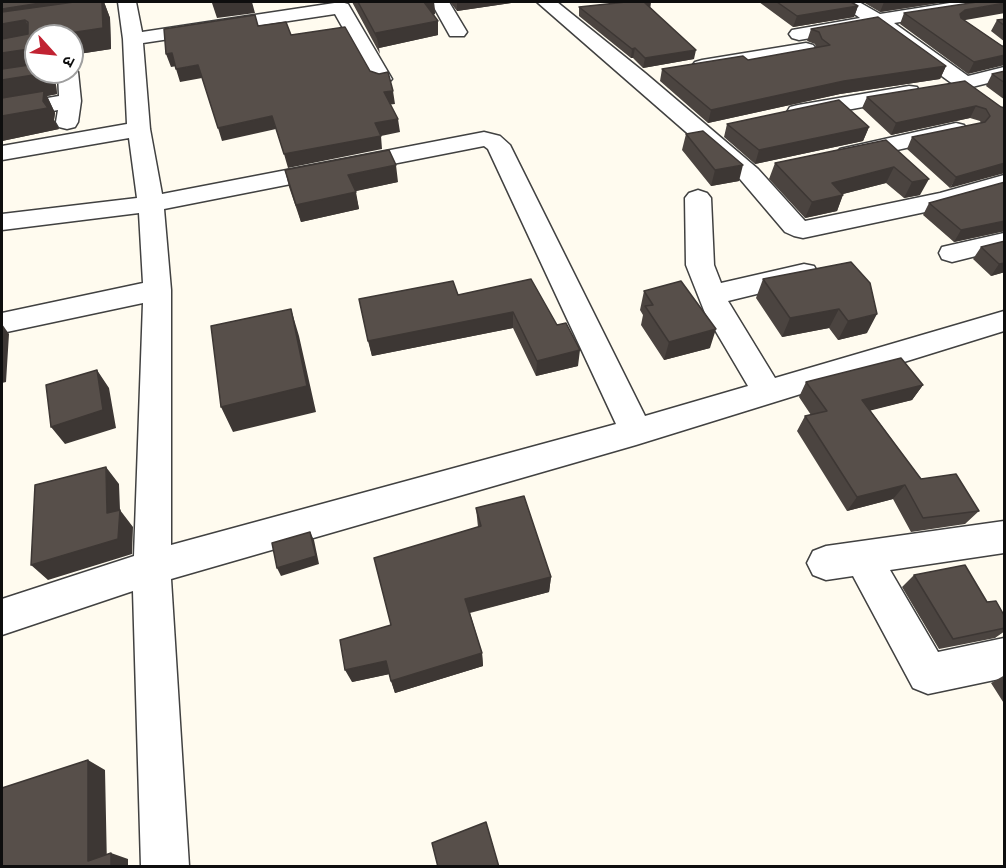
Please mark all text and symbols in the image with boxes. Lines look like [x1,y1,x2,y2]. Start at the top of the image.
north arrow [24,24,84,84]
text: उ [59,53,78,70]

